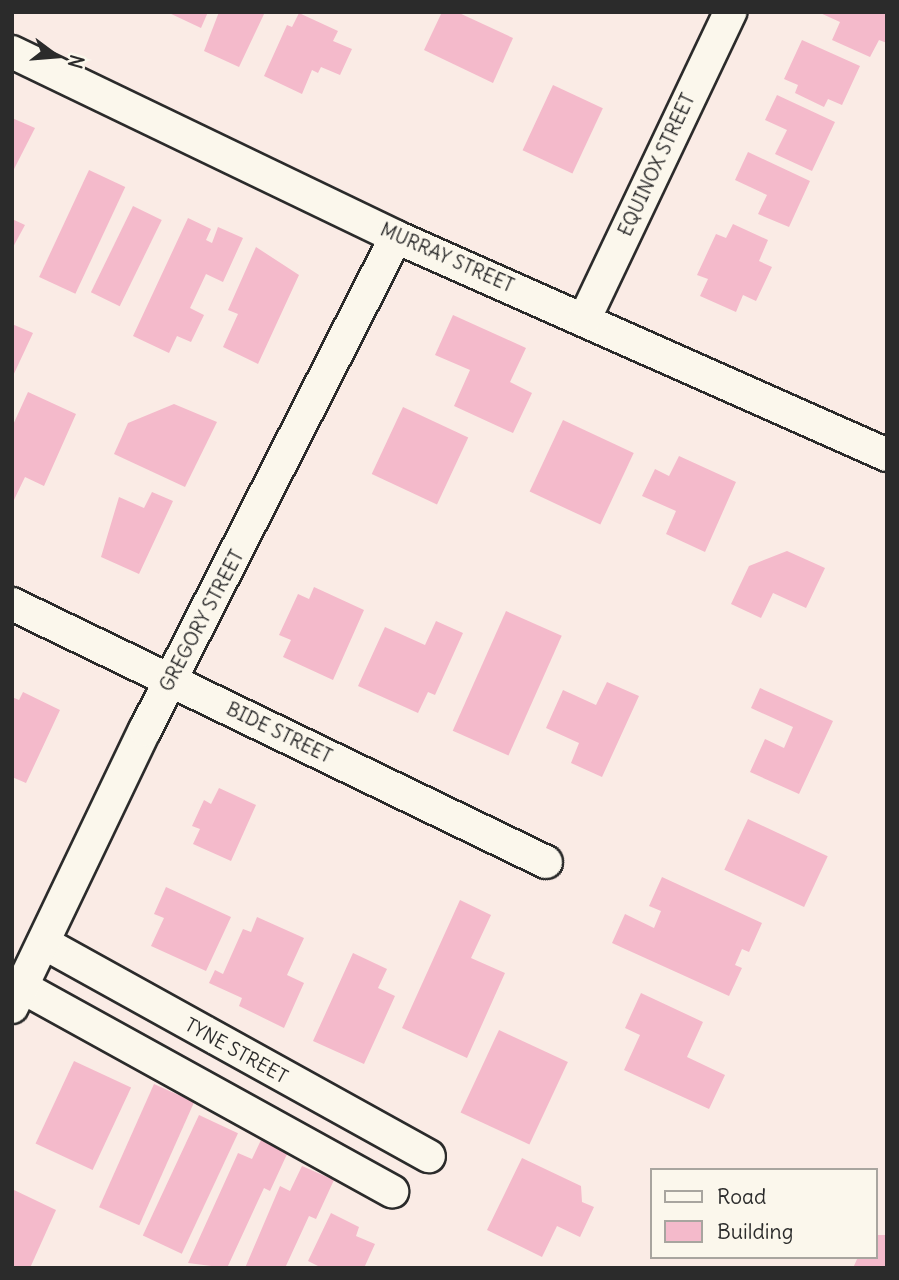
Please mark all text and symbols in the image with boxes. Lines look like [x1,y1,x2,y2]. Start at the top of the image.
north arrow [21,21,91,91]
text: N [63,52,90,71]
street label: EQUINOX STREET [614,90,700,240]
street label: MURRAY STREET [377,218,517,298]
street label: GREGORY STREET [155,546,249,696]
street label: BIDE STREET [223,698,335,768]
street label: TYNE STREET [181,1013,291,1089]
legend [650,1168,878,1259]
text: Road [717,1183,766,1210]
text: Building [717,1218,793,1245]

